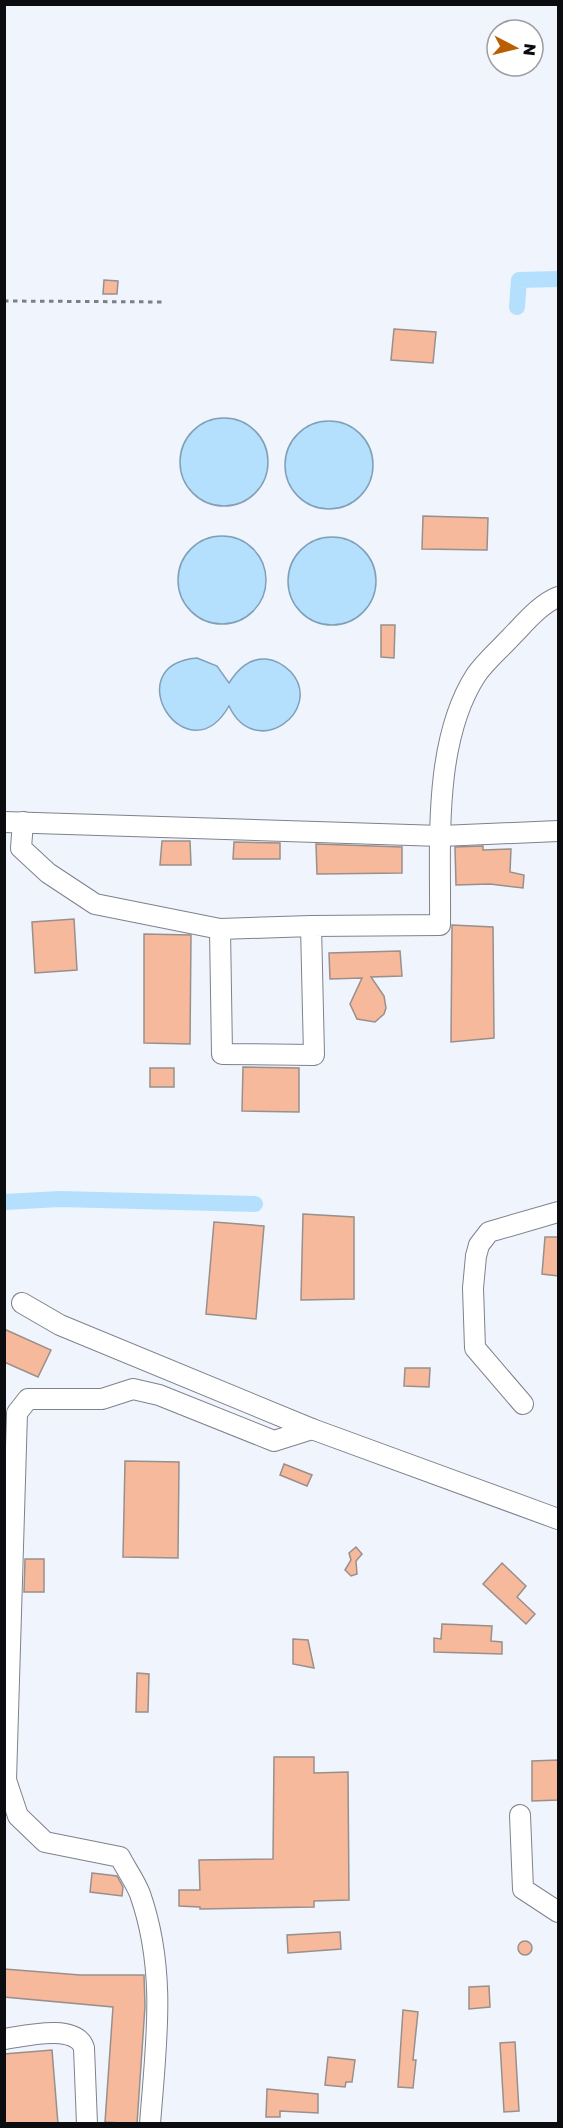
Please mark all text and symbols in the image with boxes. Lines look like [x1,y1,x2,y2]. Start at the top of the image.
north arrow [485,18,545,78]
text: N [519,43,541,57]

